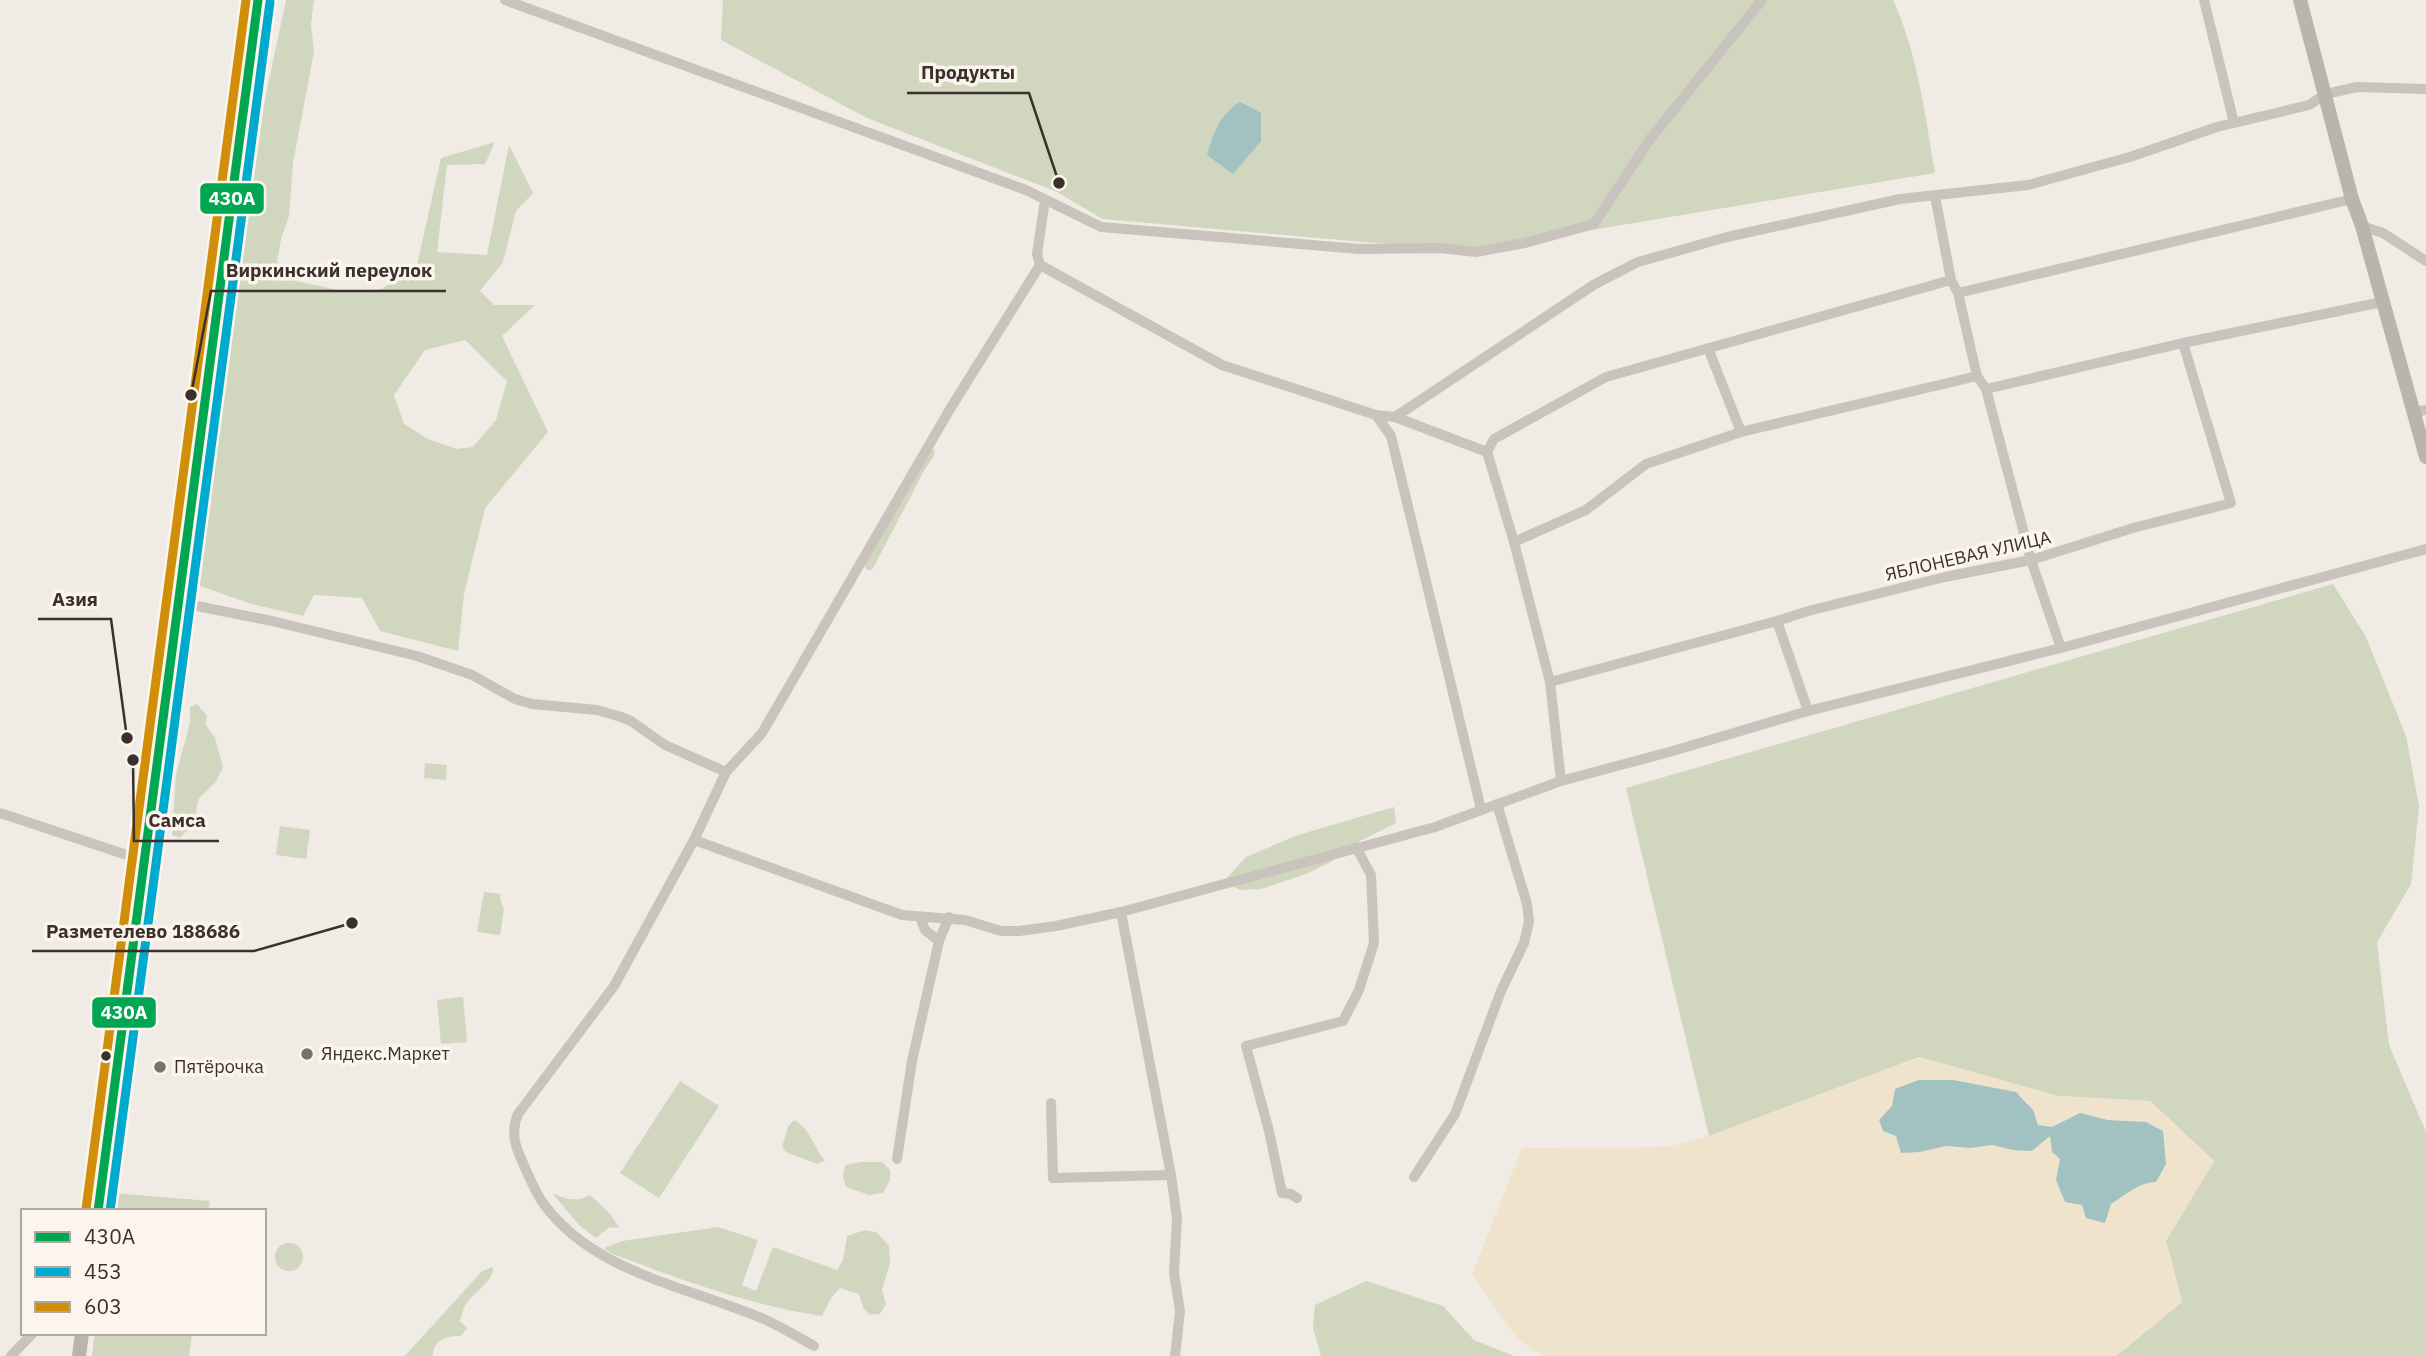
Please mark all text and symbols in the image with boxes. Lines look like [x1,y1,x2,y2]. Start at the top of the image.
callout: Продукты [907,53,1029,93]
text: Продукты [921,60,1015,84]
line badge: 430А [199,182,265,215]
text: 430А [208,186,256,210]
callout: Виркинский переулок [211,251,446,291]
text: Виркинский переулок [226,258,432,282]
street label: ЯБЛОНЕВАЯ УЛИЦА [1883,525,2053,586]
callout: Азия [38,579,111,619]
text: Азия [52,587,98,611]
callout: Самса [134,801,219,841]
text: Самса [148,808,206,832]
callout: Разметелево 188686 [32,911,254,951]
text: Разметелево 188686 [46,919,240,943]
line badge: 430А [91,996,157,1029]
text: 430А [100,1000,148,1024]
place label: Яндекс.Маркет [321,1042,450,1065]
marker: Яндекс.Маркет [299,1046,315,1062]
unlabelled marker [99,1049,113,1063]
place label: Пятёрочка [174,1055,264,1078]
marker: Пятёрочка [152,1059,168,1075]
legend [21,1209,266,1335]
text: 430А [84,1222,135,1250]
text: 453 [84,1257,122,1285]
text: 603 [84,1292,122,1320]

